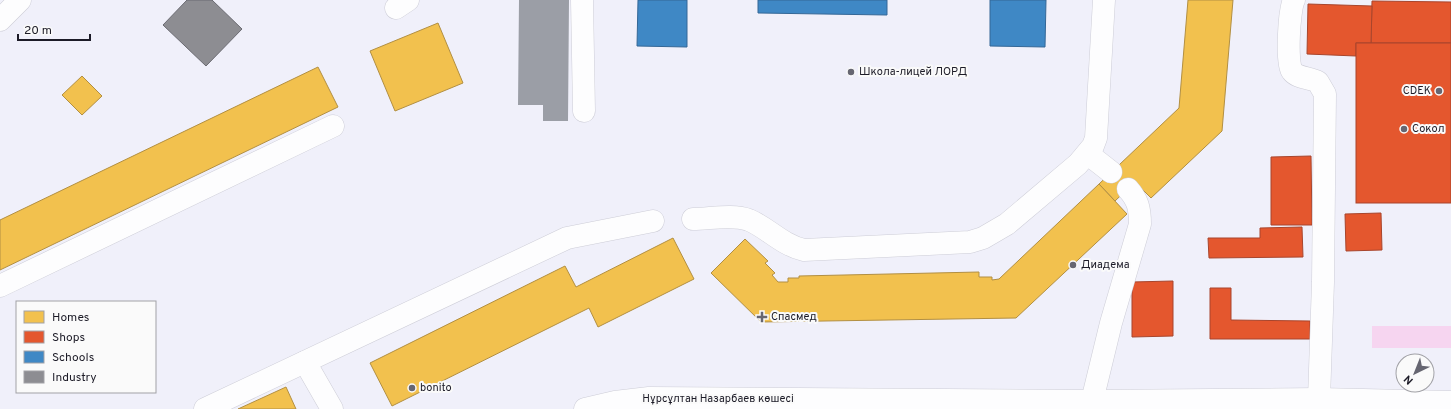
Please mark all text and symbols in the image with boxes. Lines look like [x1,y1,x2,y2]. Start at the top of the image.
scale bar [18,16,90,42]
text: 20 m [24,23,52,39]
place label: Школа-лицей ЛОРД [859,65,967,79]
marker: Школа-лицей ЛОРД [846,67,856,77]
place label: CDEK [1403,84,1431,98]
marker: CDEK [1434,86,1444,96]
place label: Сокол [1412,122,1444,136]
marker: Сокол [1399,124,1409,134]
place label: Диадема [1081,258,1130,272]
marker: Диадема [1068,260,1078,270]
legend [16,301,156,393]
text: Homes [52,310,89,326]
place label: Спасмед [771,310,817,324]
marker: Спасмед [756,311,768,323]
text: Shops [52,330,85,346]
text: Schools [52,350,94,366]
north arrow [1395,353,1435,393]
text: Industry [52,370,97,386]
text: N [1401,372,1417,387]
place label: bonito [420,381,452,395]
marker: bonito [407,383,417,393]
street label: Нұрсұлтан Назарбаев көшесі [642,392,794,406]

